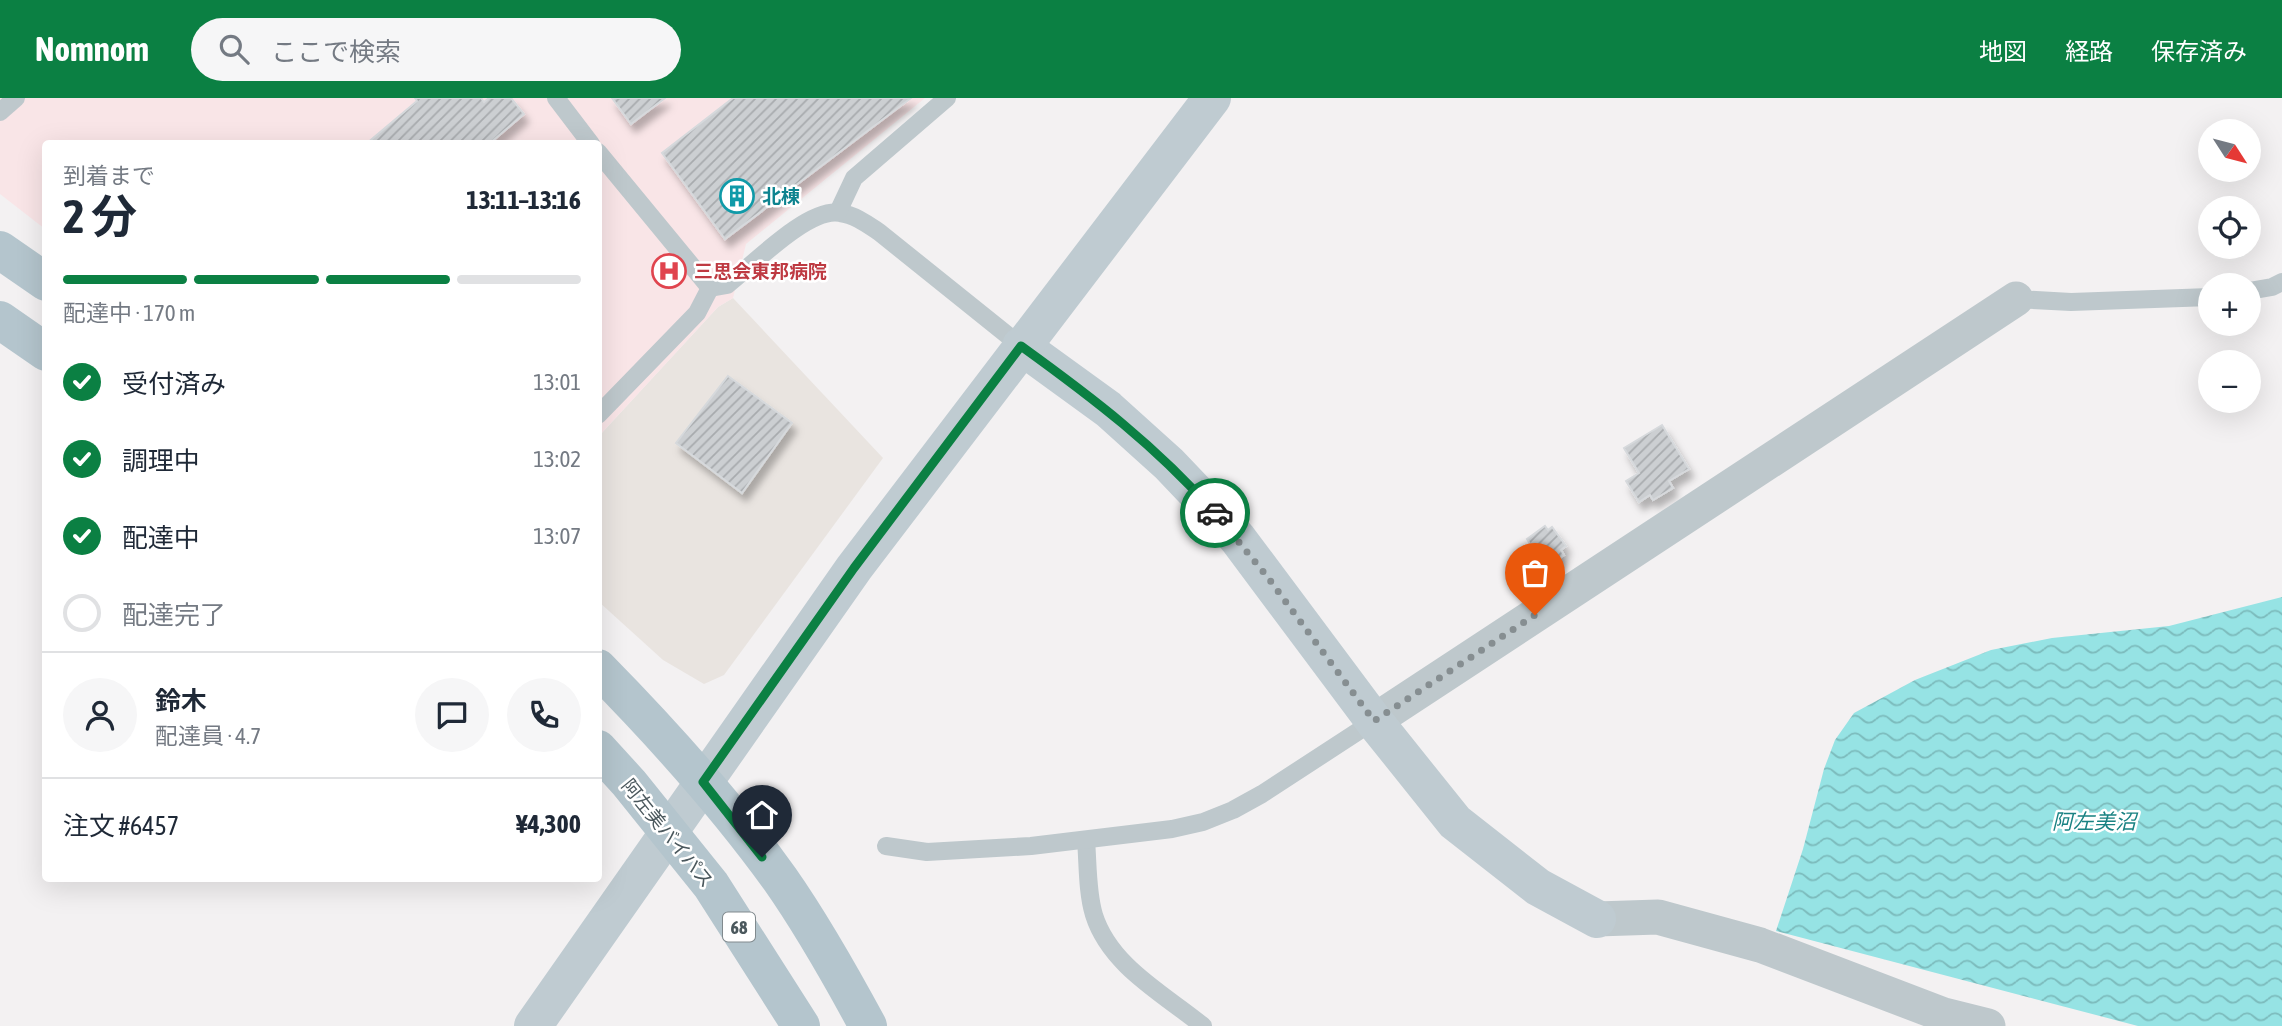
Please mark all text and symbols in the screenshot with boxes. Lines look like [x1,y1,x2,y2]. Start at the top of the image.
search box [191,18,681,81]
text: Nomnom [35,30,149,68]
icon: search [215,30,253,68]
text: ここで検索 [271,37,401,67]
text: 地図 [1979,38,2027,65]
text: 経路 [2065,38,2113,65]
text: 保存済み [2151,38,2247,65]
north arrow [2198,119,2261,182]
map controls [2198,119,2261,413]
text: 到着まで [63,163,155,189]
building icon: 北棟 [718,177,756,215]
text: 13:11–13:16 [466,185,581,215]
place label: 北棟 [762,185,800,207]
text: 2 分 [63,190,137,243]
button: locate [2198,196,2261,259]
hospital icon: 三思会東邦病院 [650,252,688,290]
place label: 三思会東邦病院 [694,260,827,282]
button: + [2198,273,2261,336]
text: 配達中 · 170 m [63,300,195,326]
button: − [2198,350,2261,413]
icon: check [63,363,101,401]
text: 受付済み [122,369,226,399]
text: 13:01 [533,369,581,395]
icon: check [63,440,101,478]
text: 調理中 [122,446,200,476]
text: 13:02 [533,446,581,472]
courier [1180,478,1250,548]
icon: car [1196,494,1234,532]
icon: check [63,517,101,555]
text: 配達中 [122,523,200,553]
text: 13:07 [533,523,581,549]
pin [1505,543,1565,615]
icon: bag [1516,554,1554,592]
text: 配達完了 [122,600,226,630]
button: person [63,678,137,752]
button: chat [415,678,489,752]
button: phone [507,678,581,752]
text: 鈴木 [155,686,207,716]
text: 配達員 · 4.7 [155,723,261,749]
street label: 阿左美バイパス [618,775,718,891]
pin [732,785,792,857]
icon: home [743,796,781,834]
text: ¥4,300 [516,809,581,839]
water label: 阿左美沼 [2052,809,2139,833]
text: 注文 #6457 [63,811,179,841]
road number: 68 [723,912,755,942]

